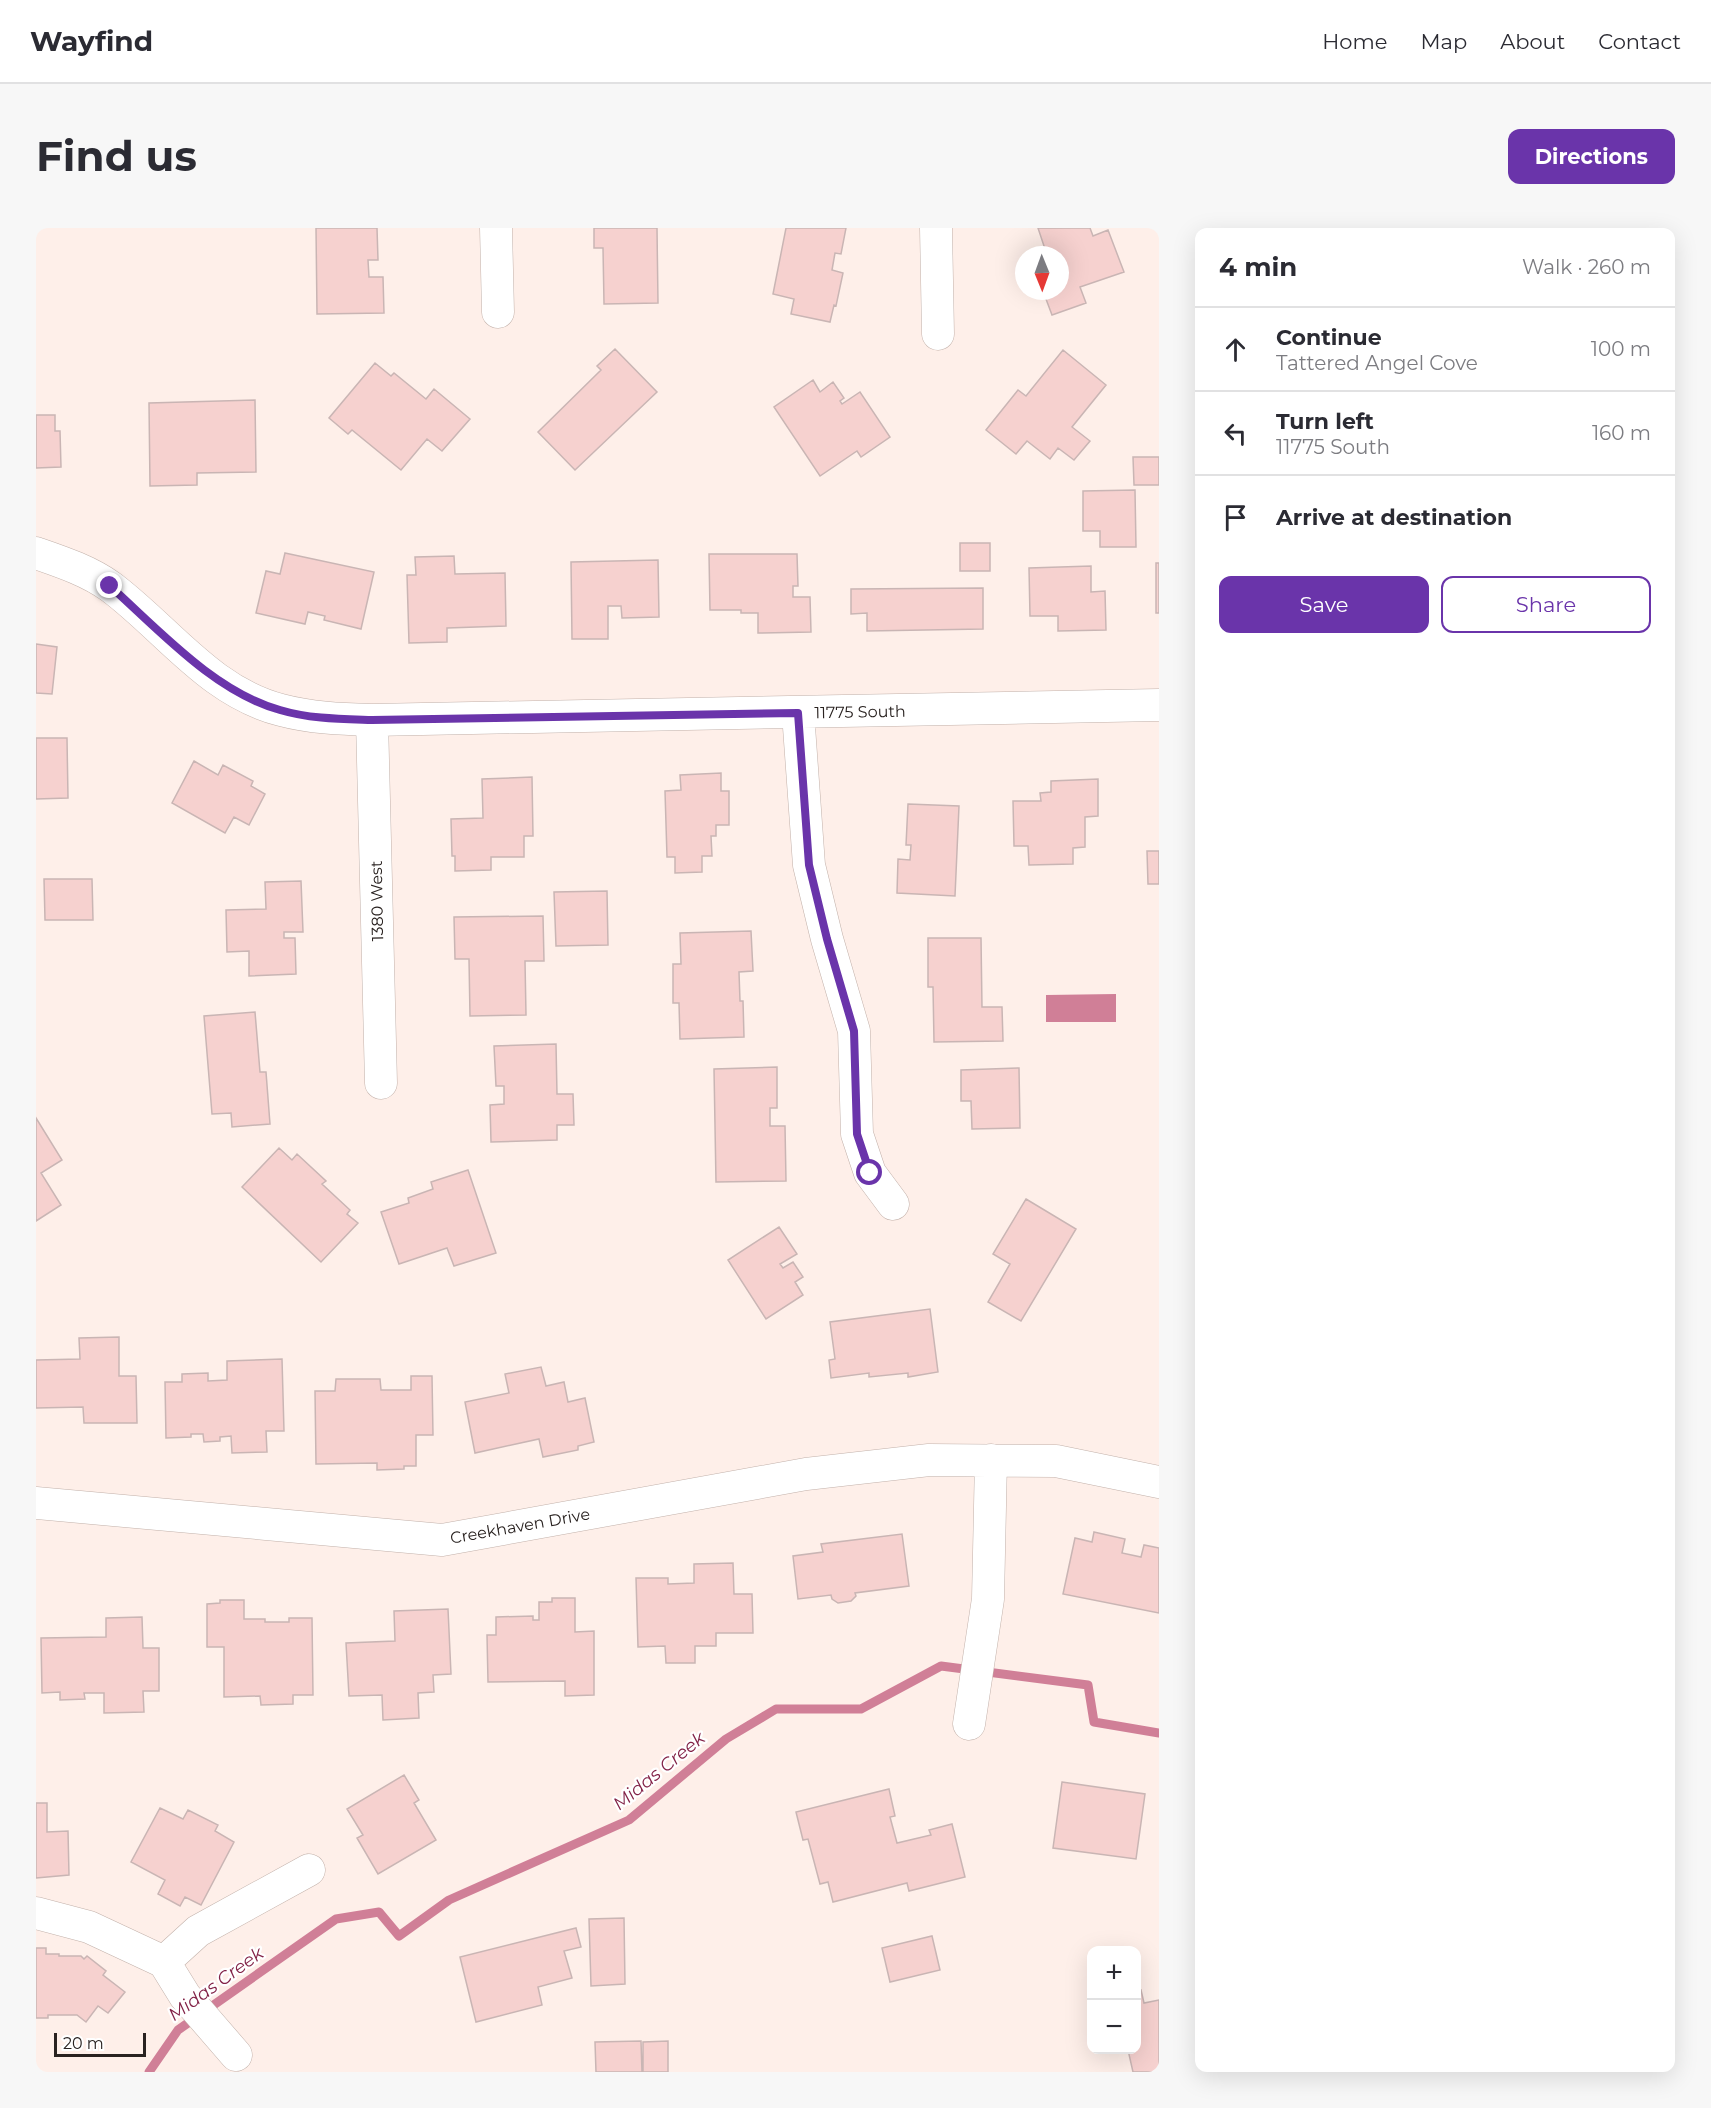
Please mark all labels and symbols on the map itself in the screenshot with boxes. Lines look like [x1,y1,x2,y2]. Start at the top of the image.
north arrow [1015,246,1069,300]
route end [96,572,122,598]
street label: 11775 South [814,702,906,722]
street label: 1380 West [367,860,387,941]
route start [856,1159,882,1185]
street label: Creekhaven Drive [449,1504,591,1548]
water label: Midas Creek [608,1726,711,1815]
water label: Midas Creek [164,1941,269,2026]
scale bar [54,2030,146,2058]

